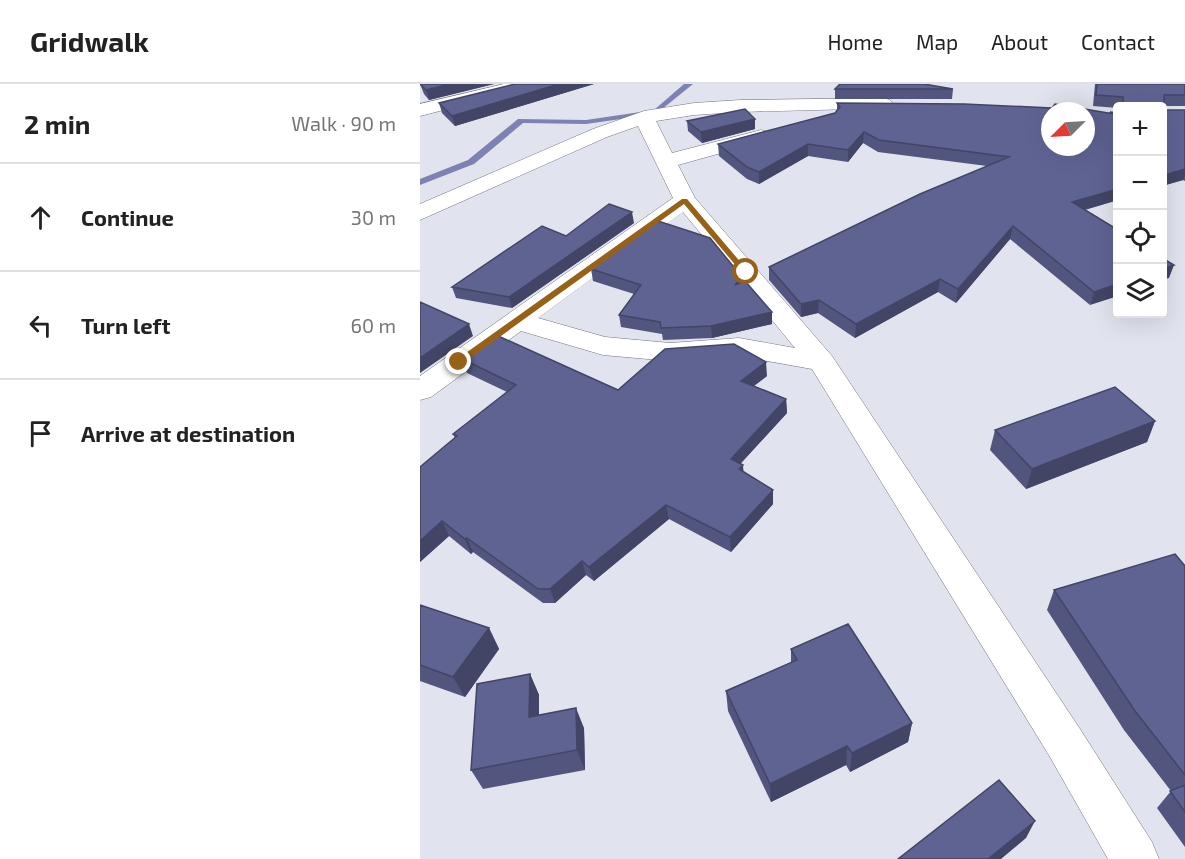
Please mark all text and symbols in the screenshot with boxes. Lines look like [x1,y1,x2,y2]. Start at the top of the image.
text: Gridwalk [30,24,149,58]
text: Home [827,29,883,54]
text: Map [916,29,958,54]
text: About [991,29,1048,54]
text: Contact [1081,29,1155,54]
north arrow [1041,102,1095,156]
map controls [1113,102,1167,318]
button: + [1113,102,1167,156]
text: 2 min [24,108,90,139]
text: Walk · 90 m [291,111,396,135]
button: − [1113,156,1167,210]
icon: ahead [24,201,57,234]
text: Continue [81,204,174,230]
text: 30 m [351,205,396,229]
button: locate [1113,210,1167,264]
route start [732,258,758,284]
button: layers [1113,264,1167,318]
icon: left [24,309,57,342]
text: Turn left [81,312,170,338]
text: 60 m [351,313,396,337]
route end [445,348,471,374]
icon: arrive [24,417,57,450]
text: Arrive at destination [81,420,295,446]

